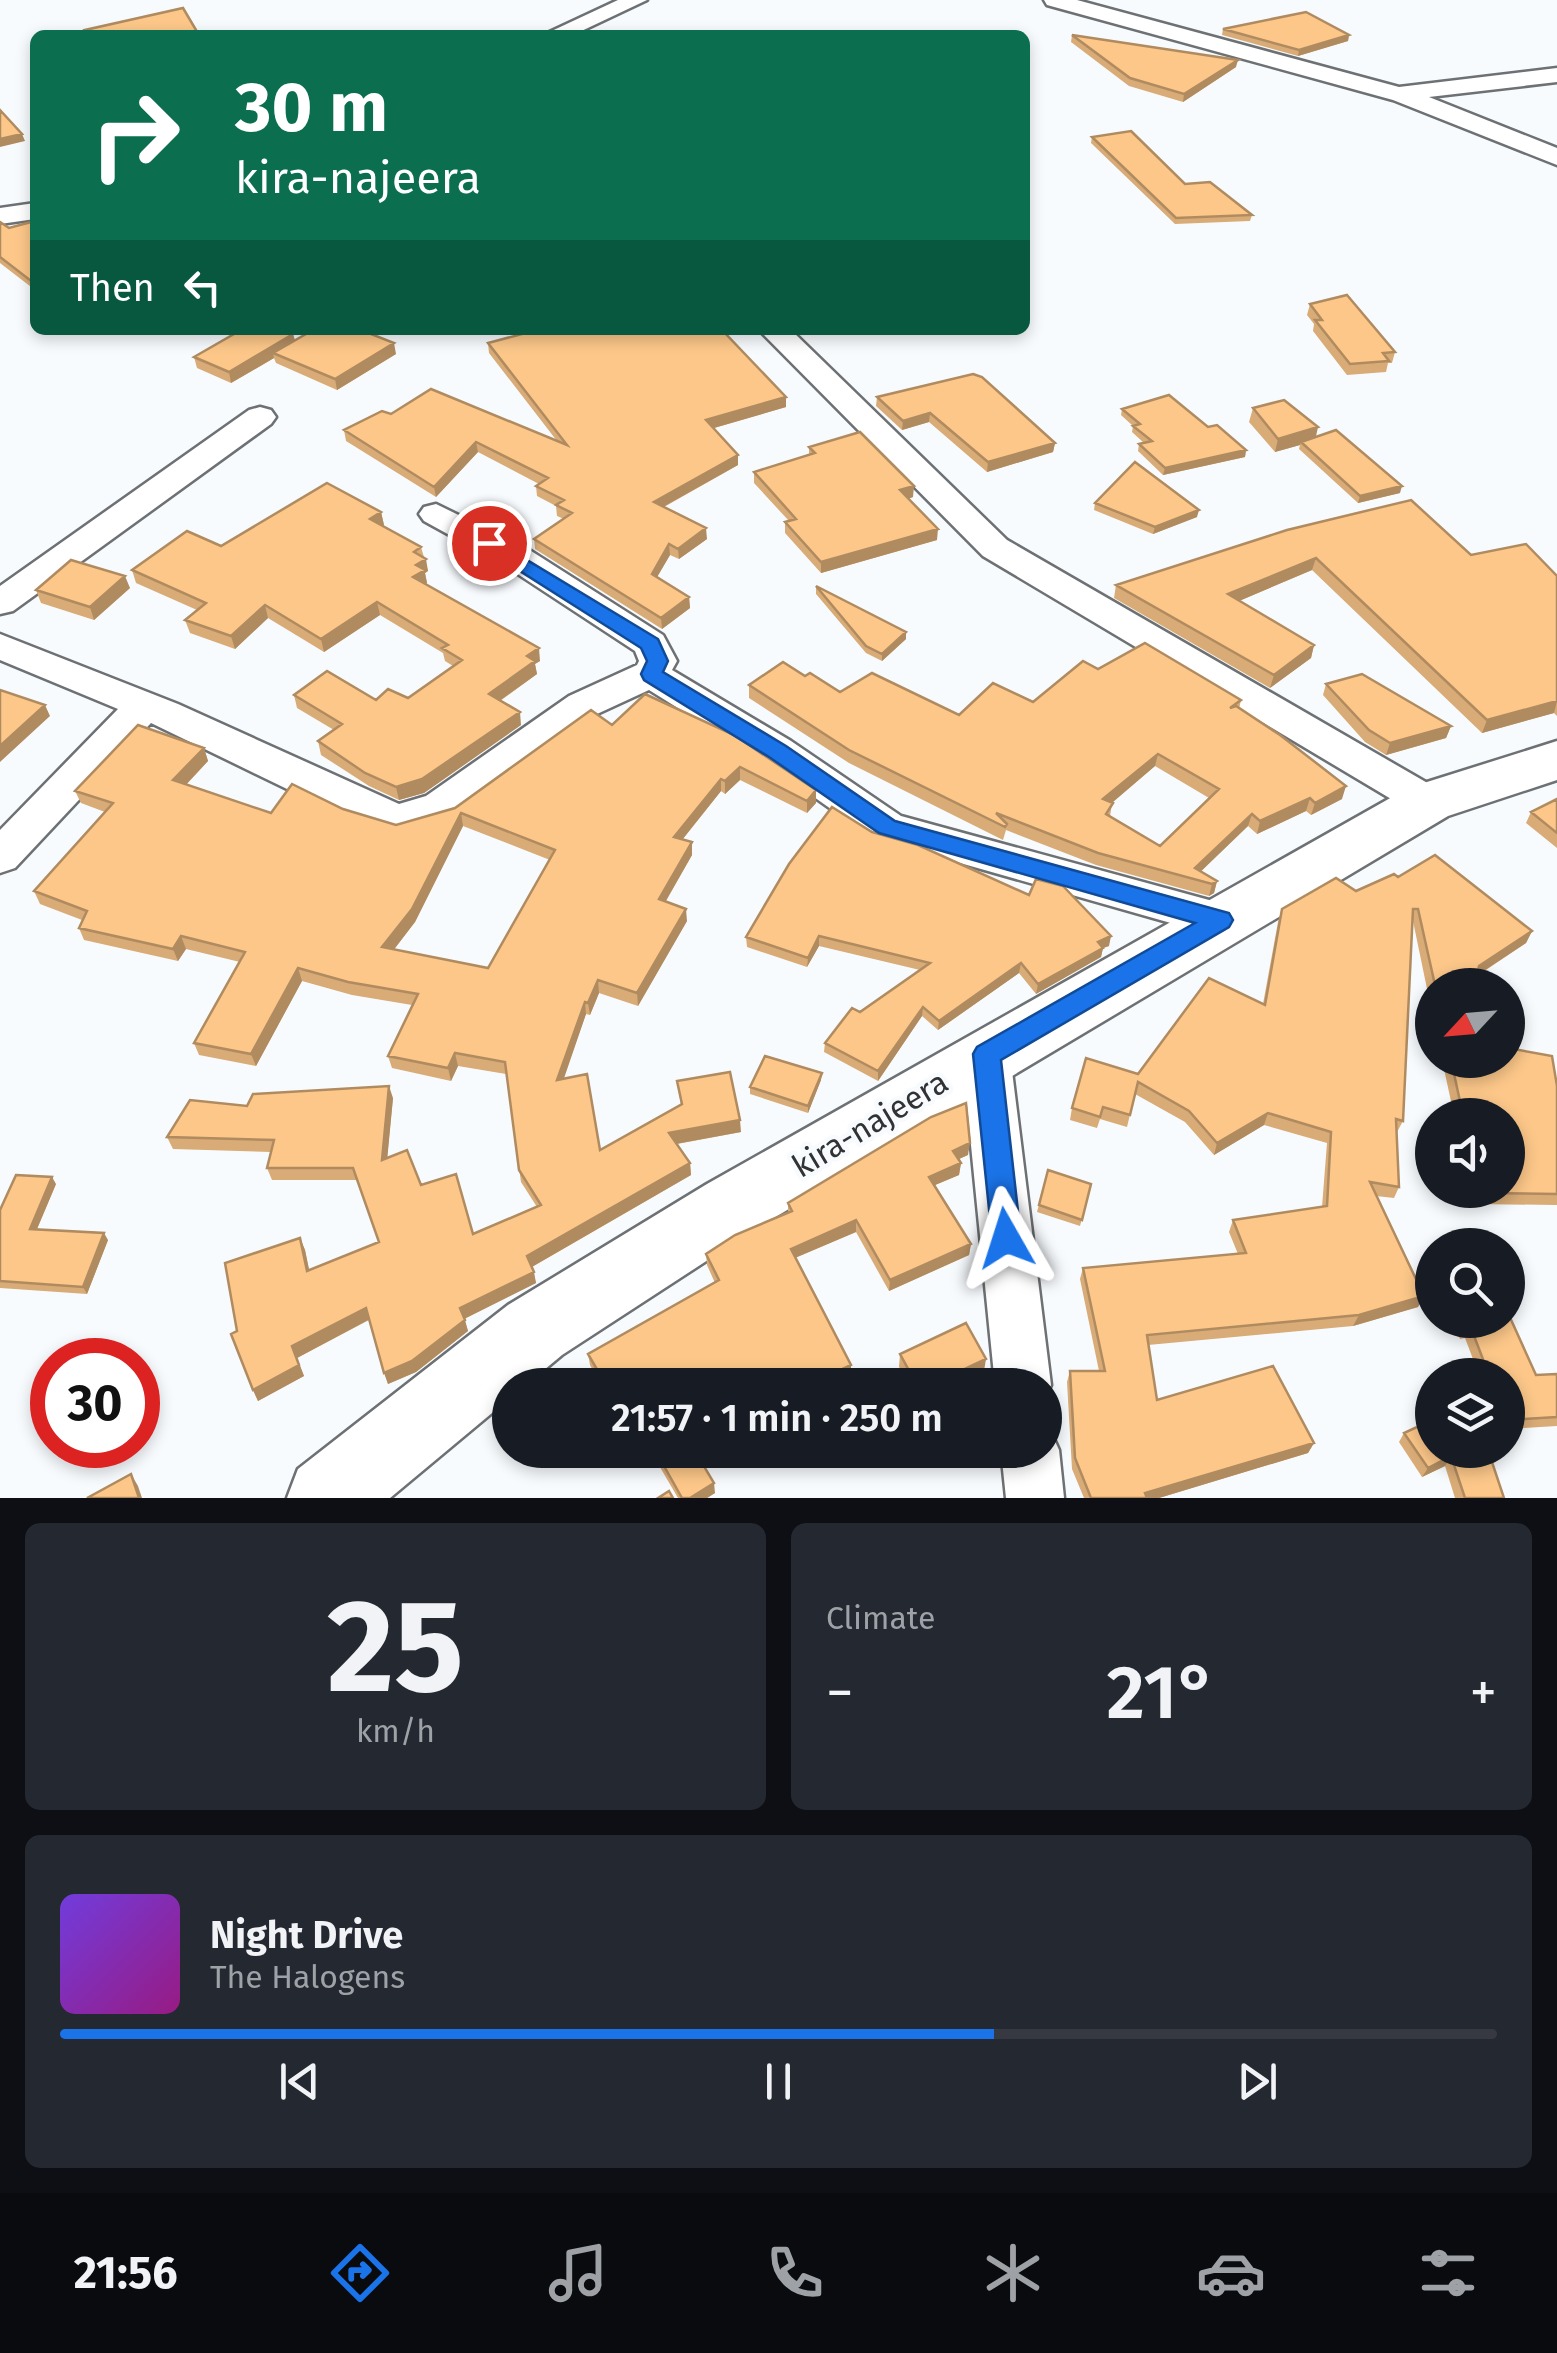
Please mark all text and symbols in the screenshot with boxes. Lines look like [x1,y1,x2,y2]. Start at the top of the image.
text: 30 m [235,66,388,150]
icon: right [70,70,200,200]
text: kira-najeera [235,151,481,205]
icon: left [175,260,230,315]
text: Then [70,265,155,311]
pin [447,501,532,586]
icon: arrive [462,516,517,571]
north arrow [1415,968,1525,1078]
map controls [1415,968,1525,1468]
street label: kira-najeera [785,1063,955,1185]
button: sound [1415,1098,1525,1208]
position arrow [954,1186,1058,1290]
button: search [1415,1228,1525,1338]
speed limit sign: 30 [30,1338,160,1468]
button: layers [1415,1358,1525,1468]
text: 21:57 · 1 min · 250 m [611,1395,943,1441]
text: 25 [327,1569,464,1725]
text: Climate [826,1599,935,1637]
text: 21° [1107,1648,1217,1738]
text: − [826,1660,854,1726]
text: + [1470,1660,1497,1726]
text: km/h [356,1712,435,1750]
text: Night Drive [210,1912,403,1958]
text: The Halogens [210,1958,405,1996]
icon: previous [272,2054,327,2109]
icon: pause [751,2054,806,2109]
icon: next [1230,2054,1285,2109]
icon: directions [325,2238,395,2308]
icon: music [543,2238,613,2308]
icon: phone [760,2238,830,2308]
icon: climate [978,2238,1048,2308]
icon: car [1196,2238,1266,2308]
icon: filters [1413,2238,1483,2308]
text: 21:56 [74,2246,178,2300]

